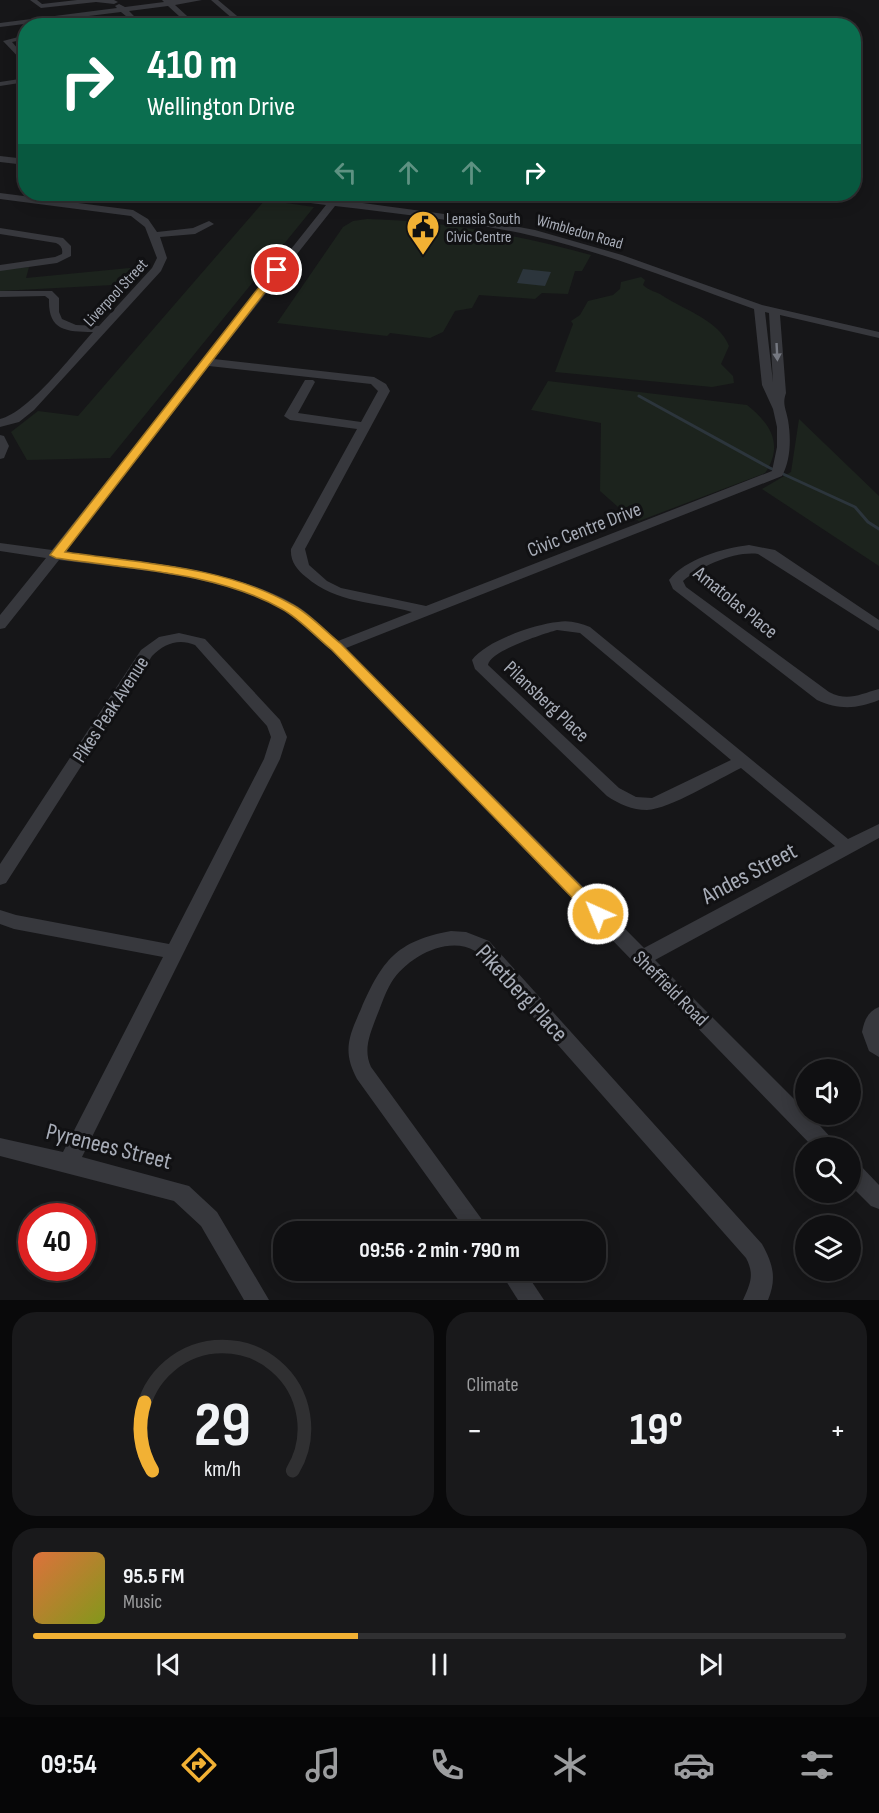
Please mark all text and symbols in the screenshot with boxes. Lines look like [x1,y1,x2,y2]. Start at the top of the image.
text: 410 m [147,40,237,91]
icon: right [48,42,126,120]
text: Wellington Drive [147,91,295,123]
icon: left [329,156,362,189]
icon: ahead [392,156,425,189]
icon: ahead [455,156,488,189]
icon: right [518,156,551,189]
public building icon: Lenasia South Civic Centre [405,209,441,256]
place label: Lenasia South Civic Centre [446,210,521,247]
street label: Wimbledon Road [534,211,625,254]
pin [251,244,302,295]
icon: arrive [260,253,293,286]
street label: Liverpool Street [80,255,152,331]
one-way arrow [772,343,781,362]
street label: Civic Centre Drive [524,497,645,563]
street label: Amatolas Place [688,561,782,644]
street label: Pikes Peak Avenue [68,652,154,767]
street label: Pilansberg Place [499,656,594,747]
street label: Andes Street [696,836,802,911]
position arrow [566,882,630,946]
street label: Piketberg Place [469,939,574,1048]
street label: Sheffield Road [628,946,713,1031]
map controls [795,1059,861,1281]
button: sound [795,1059,861,1125]
street label: Pyrenees Street [43,1117,175,1176]
button: search [795,1137,861,1203]
speed limit sign: 40 [18,1203,96,1281]
button: layers [795,1215,861,1281]
text: 09:56 · 2 min · 790 m [359,1237,520,1264]
text: Climate [467,1373,519,1397]
text: 29 [194,1389,251,1464]
text: 19° [630,1403,683,1458]
text: − [467,1411,483,1451]
text: + [830,1411,846,1451]
text: km/h [204,1457,241,1482]
text: 95.5 FM [123,1563,184,1590]
text: Music [123,1590,162,1614]
icon: previous [152,1648,185,1681]
icon: pause [423,1648,456,1681]
icon: next [694,1648,727,1681]
icon: directions [178,1744,220,1786]
icon: music [302,1744,344,1786]
icon: phone [426,1744,468,1786]
icon: climate [549,1744,591,1786]
icon: car [673,1744,715,1786]
icon: filters [796,1744,838,1786]
text: 09:54 [41,1749,97,1781]

